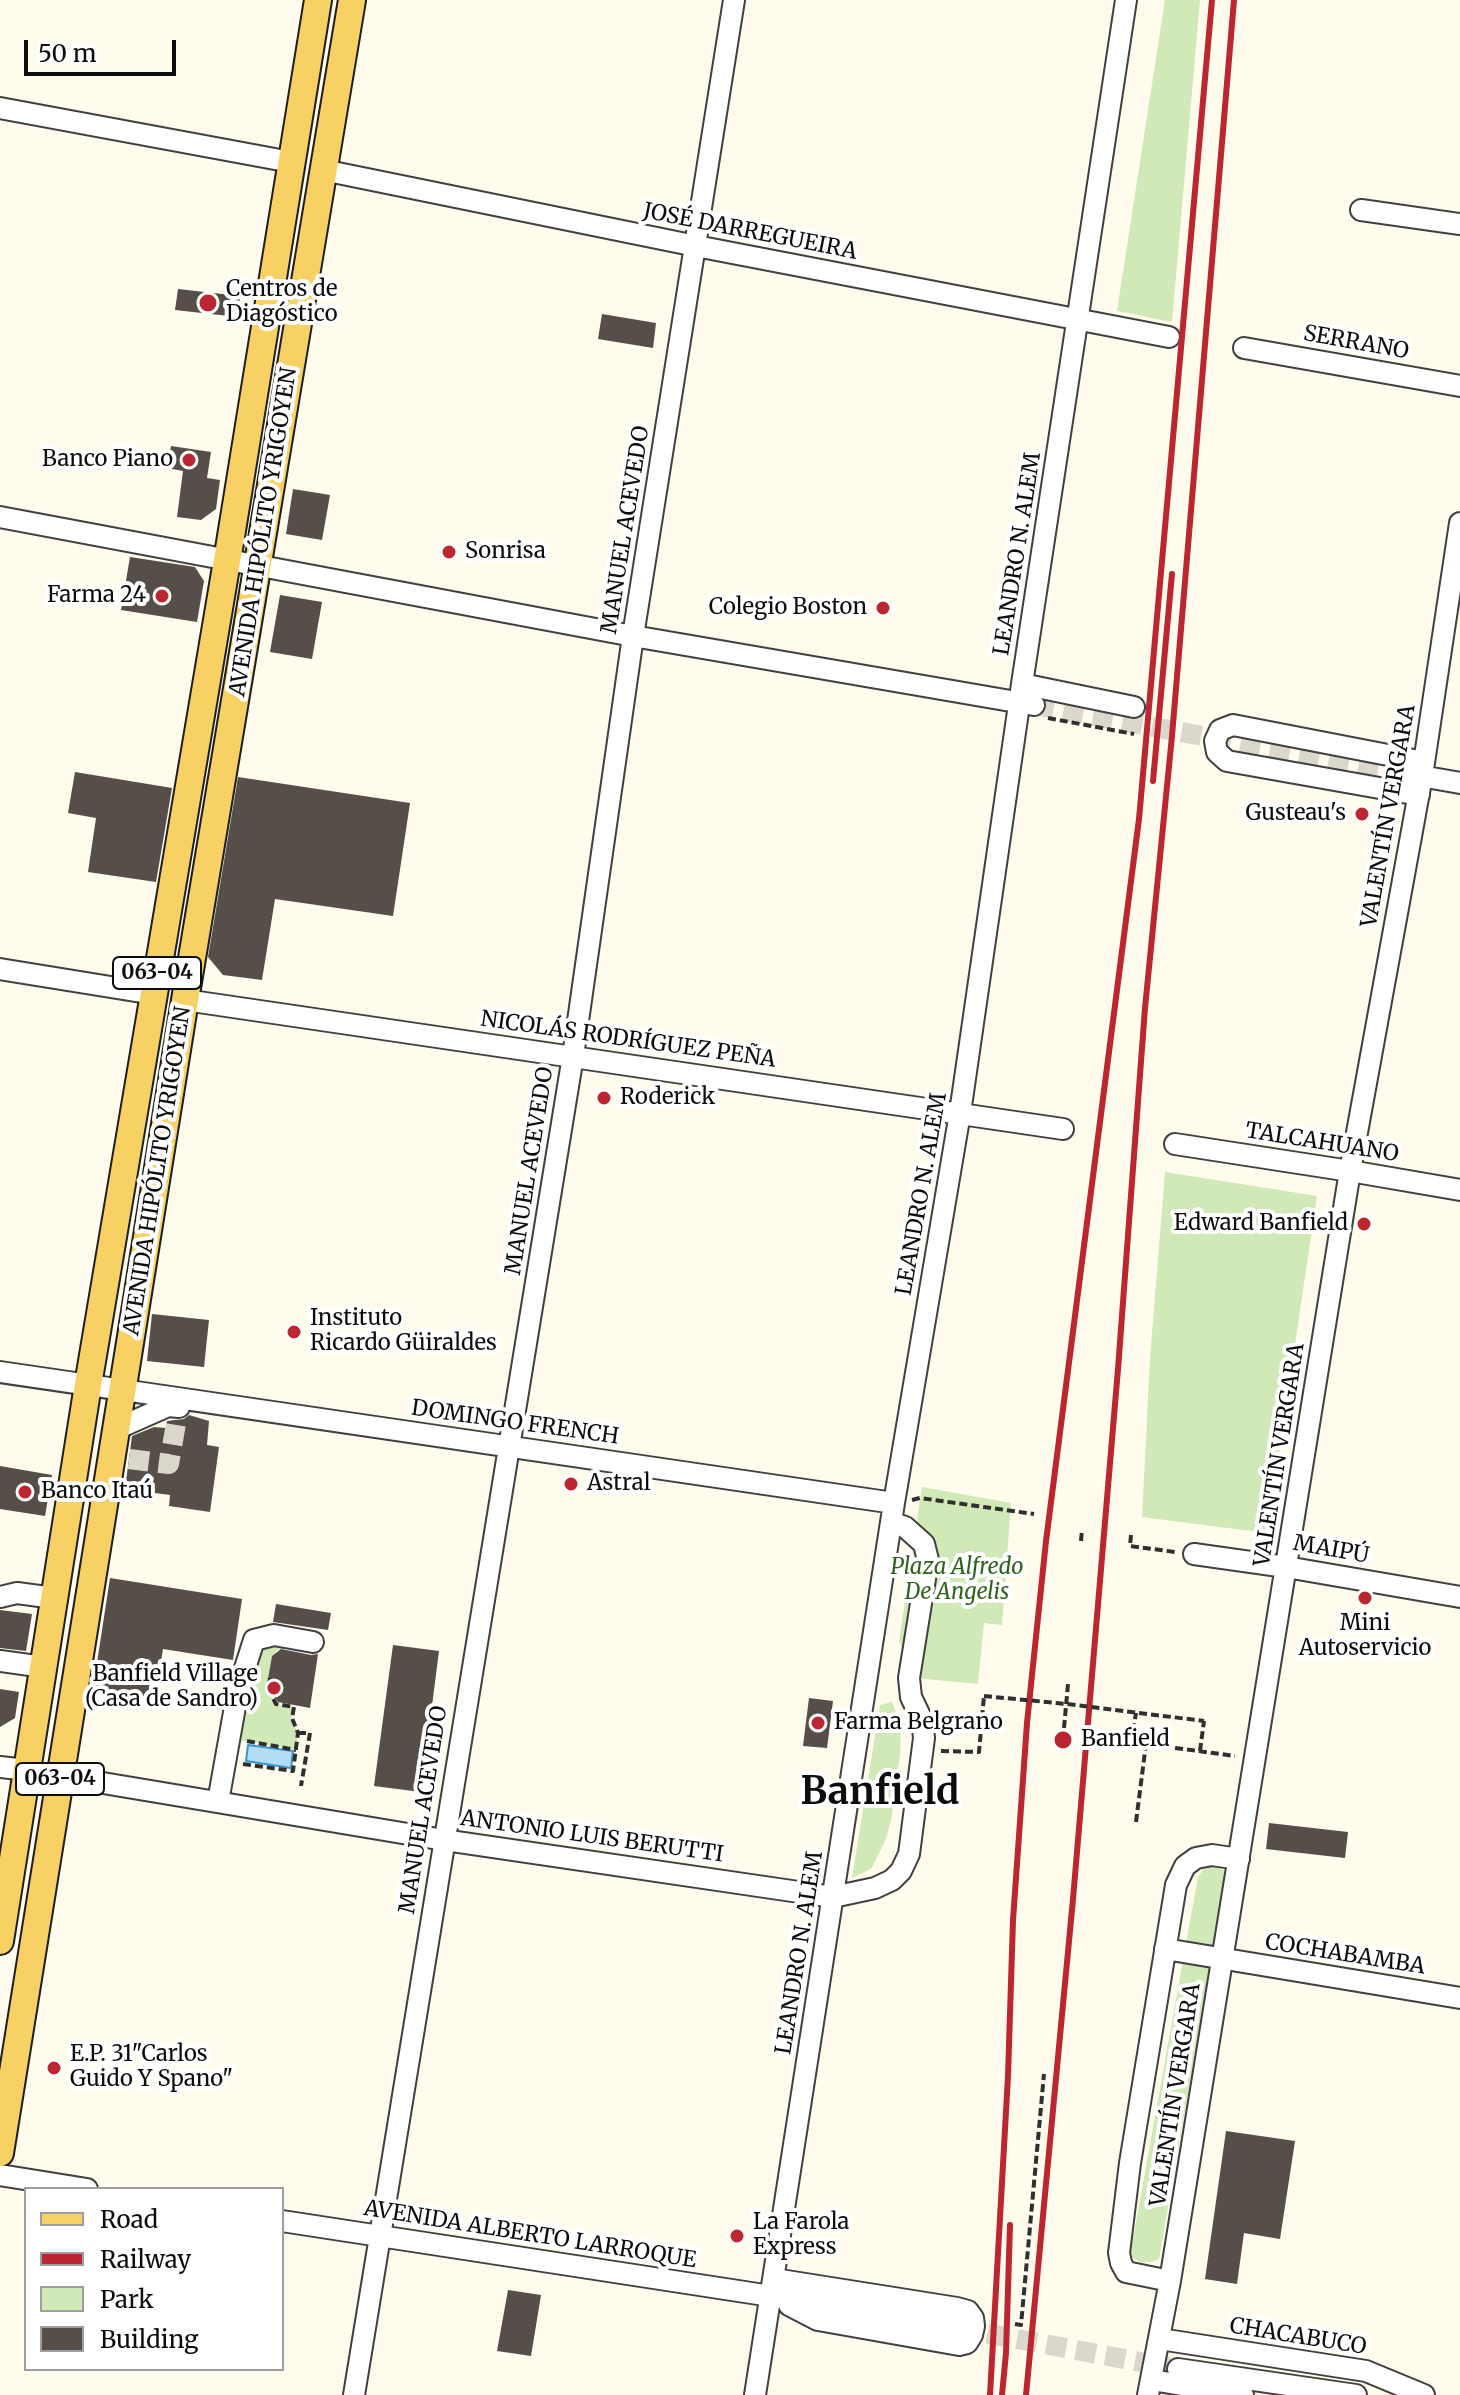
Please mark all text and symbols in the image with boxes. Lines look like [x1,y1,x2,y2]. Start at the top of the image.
scale bar [28,24,180,74]
text: 50 m [38,38,97,69]
street label: JOSÉ DARREGUEIRA [641,198,859,266]
place label: Centros de Diagóstico [226,277,338,328]
marker: Centros de Diagóstico [197,292,219,314]
street label: SERRANO [1301,321,1411,365]
street label: AVENIDA HIPÓLITO YRIGOYEN [225,366,303,698]
street label: MANUEL ACEVEDO [597,424,655,636]
place label: Banco Piano [42,447,173,473]
marker: Banco Piano [180,451,198,469]
street label: LEANDRO N. ALEM [989,451,1047,657]
place label: Sonrisa [465,539,546,565]
marker: Sonrisa [440,543,458,561]
place label: Farma 24 [47,583,146,609]
marker: Farma 24 [153,587,171,605]
place label: Colegio Boston [709,595,867,621]
marker: Colegio Boston [874,599,892,617]
street label: VALENTÍN VERGARA [1356,703,1422,929]
place label: Gusteau's [1245,801,1346,827]
marker: Gusteau's [1353,805,1371,823]
road number: 063-04 [113,957,201,989]
street label: AVENIDA HIPÓLITO YRIGOYEN [119,1005,197,1337]
street label: NICOLÁS RODRÍGUEZ PEÑA [479,1006,777,1074]
street label: MANUEL ACEVEDO [501,1065,559,1277]
place label: Roderick [620,1085,715,1111]
marker: Roderick [595,1089,613,1107]
street label: LEANDRO N. ALEM [891,1091,953,1297]
street label: TALCAHUANO [1243,1118,1401,1168]
place label: Edward Banfield [1174,1211,1348,1237]
marker: Edward Banfield [1355,1215,1373,1233]
place label: Instituto Ricardo Güiraldes [310,1306,497,1358]
marker: Instituto Ricardo Güiraldes [285,1323,303,1341]
street label: VALENTÍN VERGARA [1249,1342,1311,1568]
street label: DOMINGO FRENCH [409,1395,621,1451]
place label: Astral [587,1471,651,1497]
marker: Astral [562,1475,580,1493]
place label: Banco Itaú [41,1479,153,1505]
marker: Banco Itaú [16,1483,34,1501]
street label: MAIPÚ [1291,1530,1371,1570]
park label: Plaza Alfredo De Angelis [890,1555,1024,1606]
marker: Mini Autoservicio [1356,1589,1374,1607]
place label: Mini Autoservicio [1299,1611,1431,1662]
place label: Banfield Village (Casa de Sandro) [85,1662,258,1714]
marker: Banfield Village (Casa de Sandro) [265,1679,283,1697]
street label: MANUEL ACEVEDO [395,1704,453,1916]
place label: Farma Belgrano [834,1710,1003,1736]
marker: Farma Belgrano [809,1714,827,1732]
place label: Banfield [1081,1727,1170,1753]
marker: Banfield [1052,1729,1074,1751]
road number: 063-04 [16,1763,104,1795]
district label: Banfield [801,1770,959,1816]
street label: ANTONIO LUIS BERUTTI [459,1805,725,1869]
street label: LEANDRO N. ALEM [771,1850,829,2056]
street label: COCHABAMBA [1263,1929,1427,1981]
street label: VALENTÍN VERGARA [1145,1982,1207,2208]
place label: E.P. 31"Carlos Guido Y Spano" [70,2042,233,2094]
marker: E.P. 31"Carlos Guido Y Spano" [45,2059,63,2077]
legend [24,2187,284,2371]
street label: AVENIDA ALBERTO LARROQUE [362,2196,698,2274]
text: Road [100,2204,158,2235]
place label: La Farola Express [753,2210,849,2262]
marker: La Farola Express [728,2227,746,2245]
text: Railway [100,2244,191,2275]
text: Park [100,2284,153,2315]
street label: CHACABUCO [1228,2313,1368,2361]
text: Building [100,2324,199,2355]

